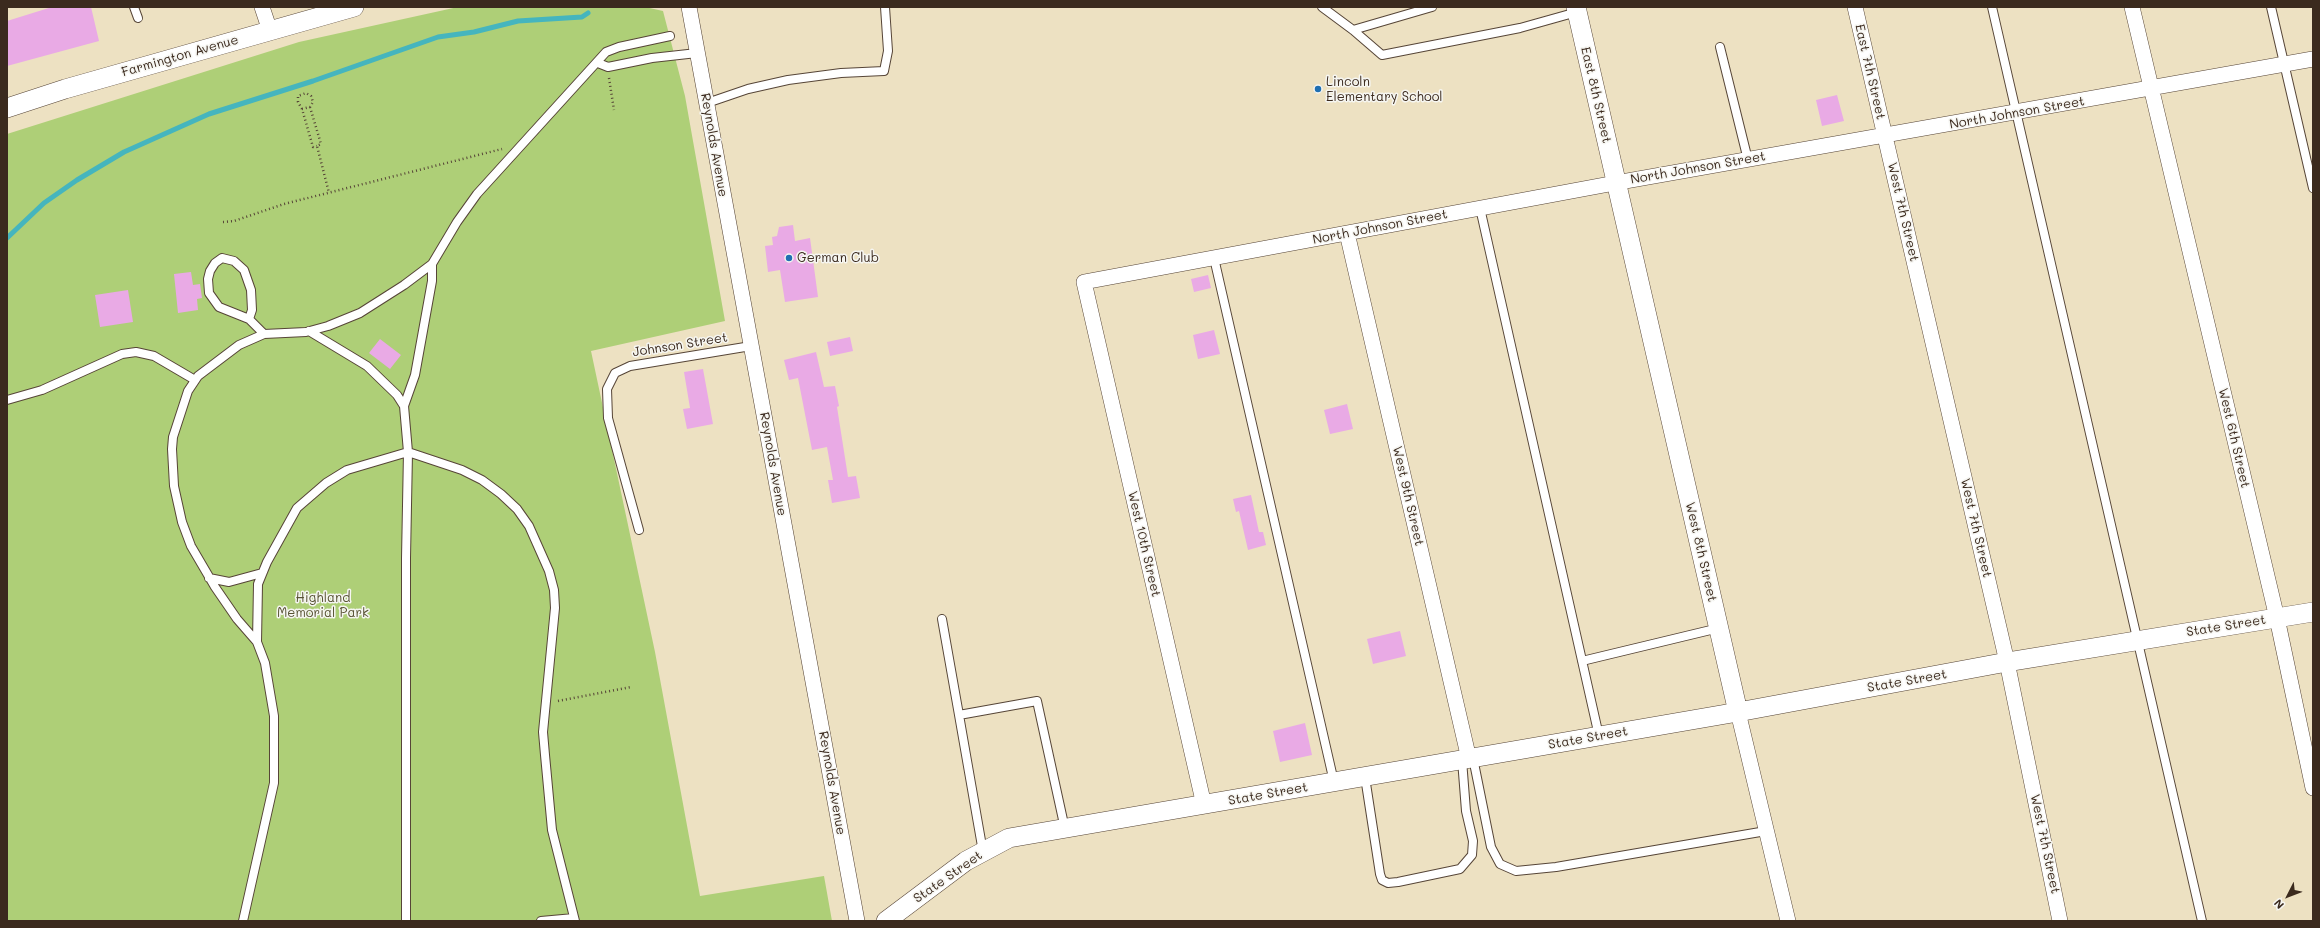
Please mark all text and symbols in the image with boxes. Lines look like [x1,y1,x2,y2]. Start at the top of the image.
street label: East 7th Street [1851,23,1889,121]
street label: Farmington Avenue [120,32,240,80]
street label: East 8th Street [1577,45,1615,145]
place label: Lincoln Elementary School [1326,74,1443,105]
marker: Lincoln Elementary School [1313,84,1323,94]
street label: Reynolds Avenue [697,92,731,198]
street label: North Johnson Street [1948,93,2086,133]
street label: North Johnson Street [1629,148,1767,188]
street label: West 7th Street [1884,161,1922,263]
street label: North Johnson Street [1311,206,1449,248]
place label: German Club [797,250,879,266]
marker: German Club [784,253,794,263]
street label: Johnson Street [631,330,729,360]
street label: West 6th Street [2215,387,2253,489]
street label: Reynolds Avenue [756,411,790,517]
street label: West 9th Street [1389,445,1427,547]
street label: West 7th Street [1957,477,1995,579]
street label: West 10th Street [1124,490,1164,598]
street label: West 8th Street [1682,500,1720,604]
park label: Highland Memorial Park [277,590,369,621]
street label: State Street [2185,612,2267,640]
street label: State Street [1866,666,1948,696]
street label: State Street [1547,723,1629,753]
street label: Reynolds Avenue [815,730,849,836]
street label: State Street [1227,779,1309,809]
street label: West 7th Street [2027,793,2063,895]
street label: State Street [911,848,985,906]
north arrow [2268,876,2308,916]
text: N [2270,896,2287,912]

